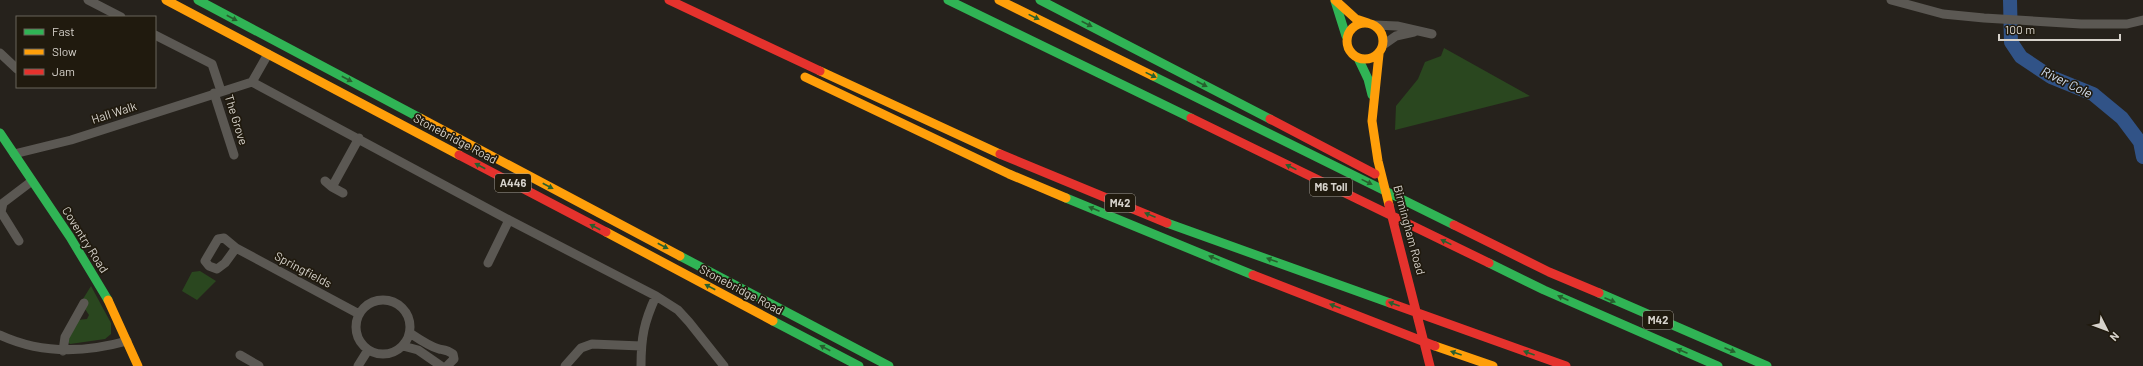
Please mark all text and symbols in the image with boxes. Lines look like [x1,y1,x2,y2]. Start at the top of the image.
one-way arrow [1028,14,1040,20]
one-way arrow [226,15,238,22]
legend [16,16,156,88]
scale bar [1999,16,2120,42]
one-way arrow [1081,21,1092,28]
text: 100 m [2005,22,2035,36]
text: Fast [52,24,75,38]
text: Slow [52,44,77,58]
water label: River Cole [2039,63,2095,101]
text: Jam [52,64,75,78]
one-way arrow [1145,72,1156,78]
one-way arrow [341,76,353,82]
one-way arrow [1197,81,1208,87]
street label: The Grove [223,93,251,147]
street label: Hall Walk [89,98,138,126]
street label: Stonebridge Road [411,110,500,166]
one-way arrow [474,162,486,169]
one-way arrow [1286,164,1297,170]
road number: A446 [495,174,531,192]
road number: M6 Toll [1310,178,1352,196]
one-way arrow [1362,179,1373,185]
one-way arrow [543,182,554,189]
street label: Birmingham Road [1391,183,1429,276]
road number: M42 [1105,194,1135,212]
street label: Coventry Road [60,204,112,275]
one-way arrow [1087,205,1099,211]
one-way arrow [1143,212,1155,218]
one-way arrow [589,223,601,230]
one-way arrow [1440,239,1452,245]
one-way arrow [658,243,669,250]
street label: Springfields [272,248,335,290]
one-way arrow [1207,255,1219,261]
one-way arrow [1265,257,1277,263]
street label: Stonebridge Road [697,261,786,317]
one-way arrow [704,284,716,290]
one-way arrow [1558,295,1569,301]
one-way arrow [1605,297,1617,303]
one-way arrow [1387,301,1399,307]
one-way arrow [1328,303,1340,309]
north arrow [2087,310,2127,350]
road number: M42 [1643,311,1673,329]
text: N [2108,330,2122,344]
one-way arrow [819,345,831,351]
one-way arrow [1676,347,1688,353]
one-way arrow [1724,347,1736,354]
one-way arrow [1449,350,1461,356]
one-way arrow [1523,350,1535,356]

